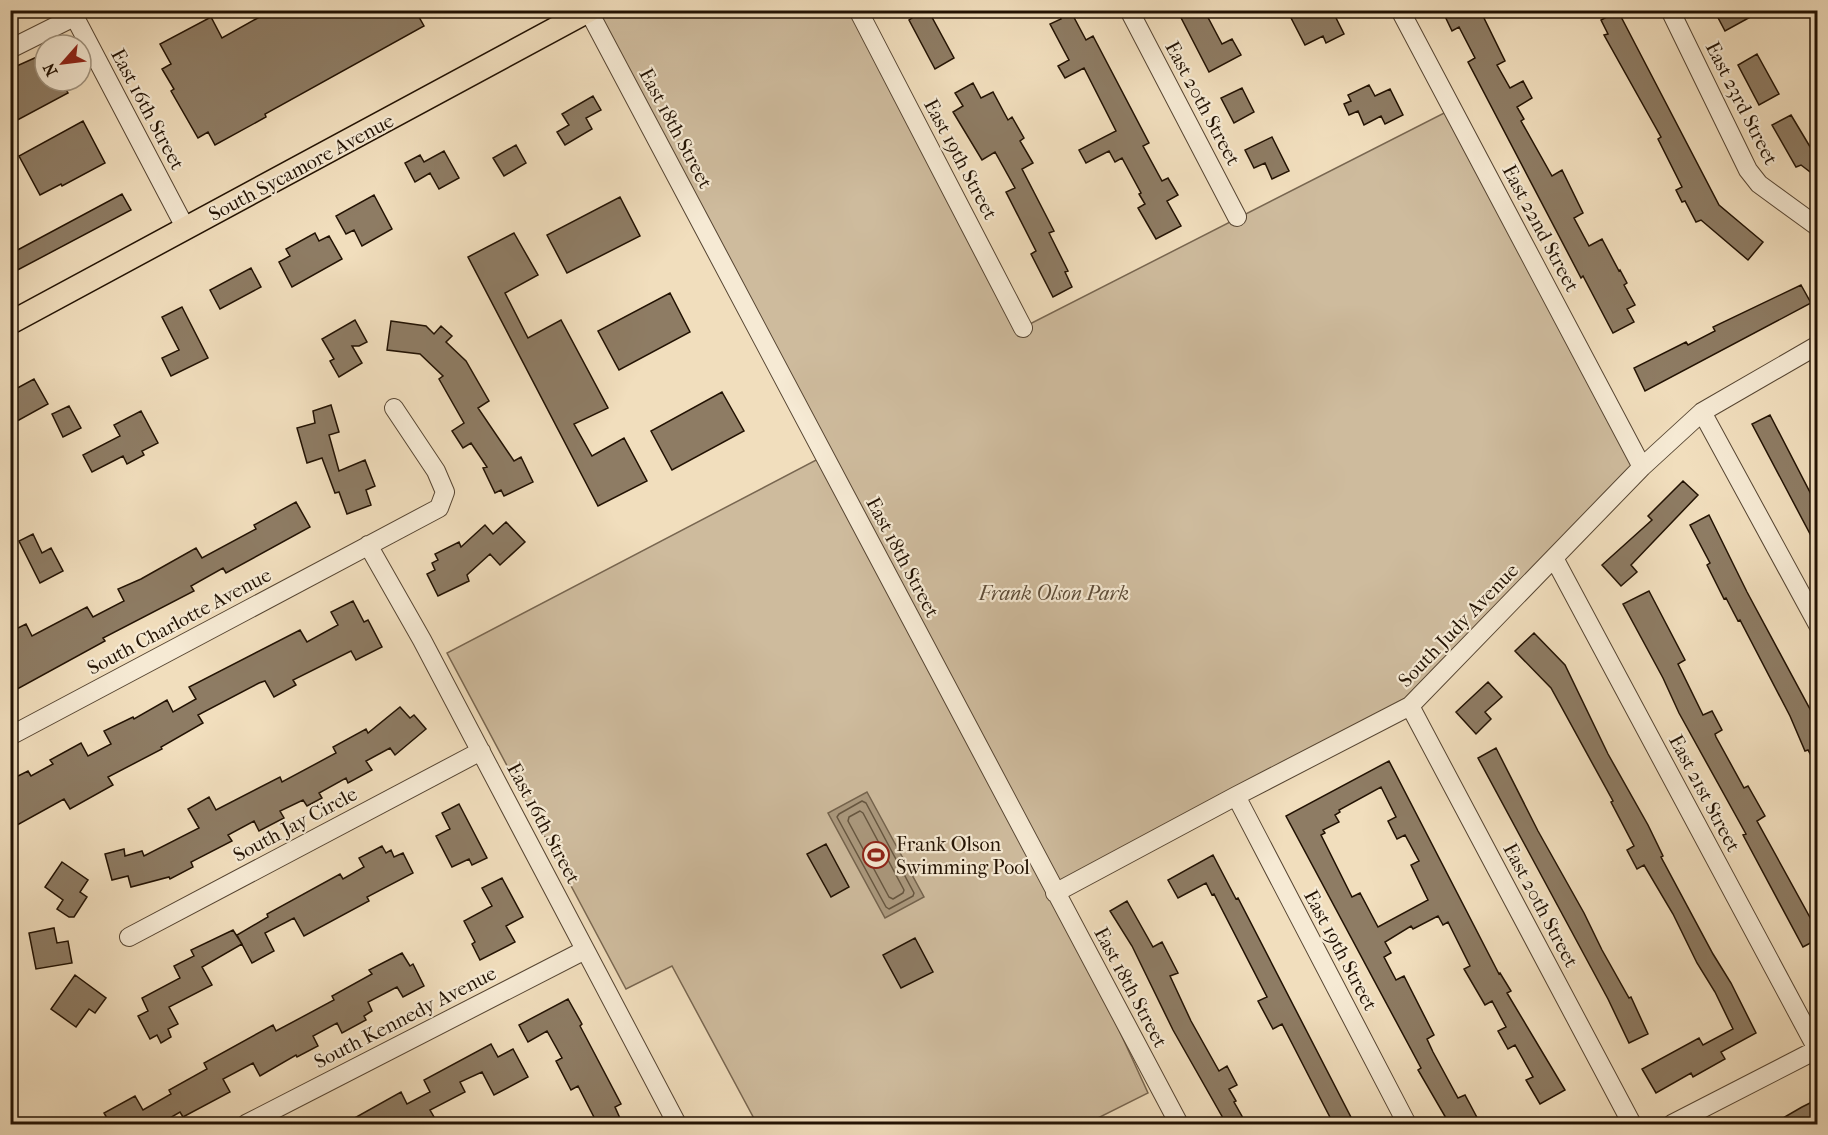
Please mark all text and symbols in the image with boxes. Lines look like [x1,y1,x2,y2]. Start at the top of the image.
north arrow [33,33,93,93]
street label: East 20th Street [1160,37,1245,169]
street label: East 23rd Street [1701,38,1782,169]
street label: East 16th Street [106,45,189,174]
text: N [39,59,61,80]
street label: East 18th Street [634,64,717,192]
street label: East 19th Street [919,95,1002,224]
street label: South Sycamore Avenue [205,109,398,226]
street label: East 22nd Street [1497,161,1584,296]
street label: East 18th Street [861,493,944,621]
street label: South Judy Avenue [1394,559,1523,692]
street label: South Charlotte Avenue [83,563,275,680]
park label: Frank Olson Park [978,582,1129,605]
street label: East 21st Street [1664,731,1745,856]
street label: East 16th Street [502,759,585,888]
street label: South Jay Circle [229,782,361,867]
place label: Frank Olson Swimming Pool [896,833,1030,879]
street label: East 20th Street [1498,839,1583,971]
sports icon: Frank Olson Swimming Pool [861,840,891,870]
street label: East 19th Street [1299,886,1382,1015]
street label: East 18th Street [1089,923,1172,1051]
street label: South Kennedy Avenue [310,961,500,1073]

